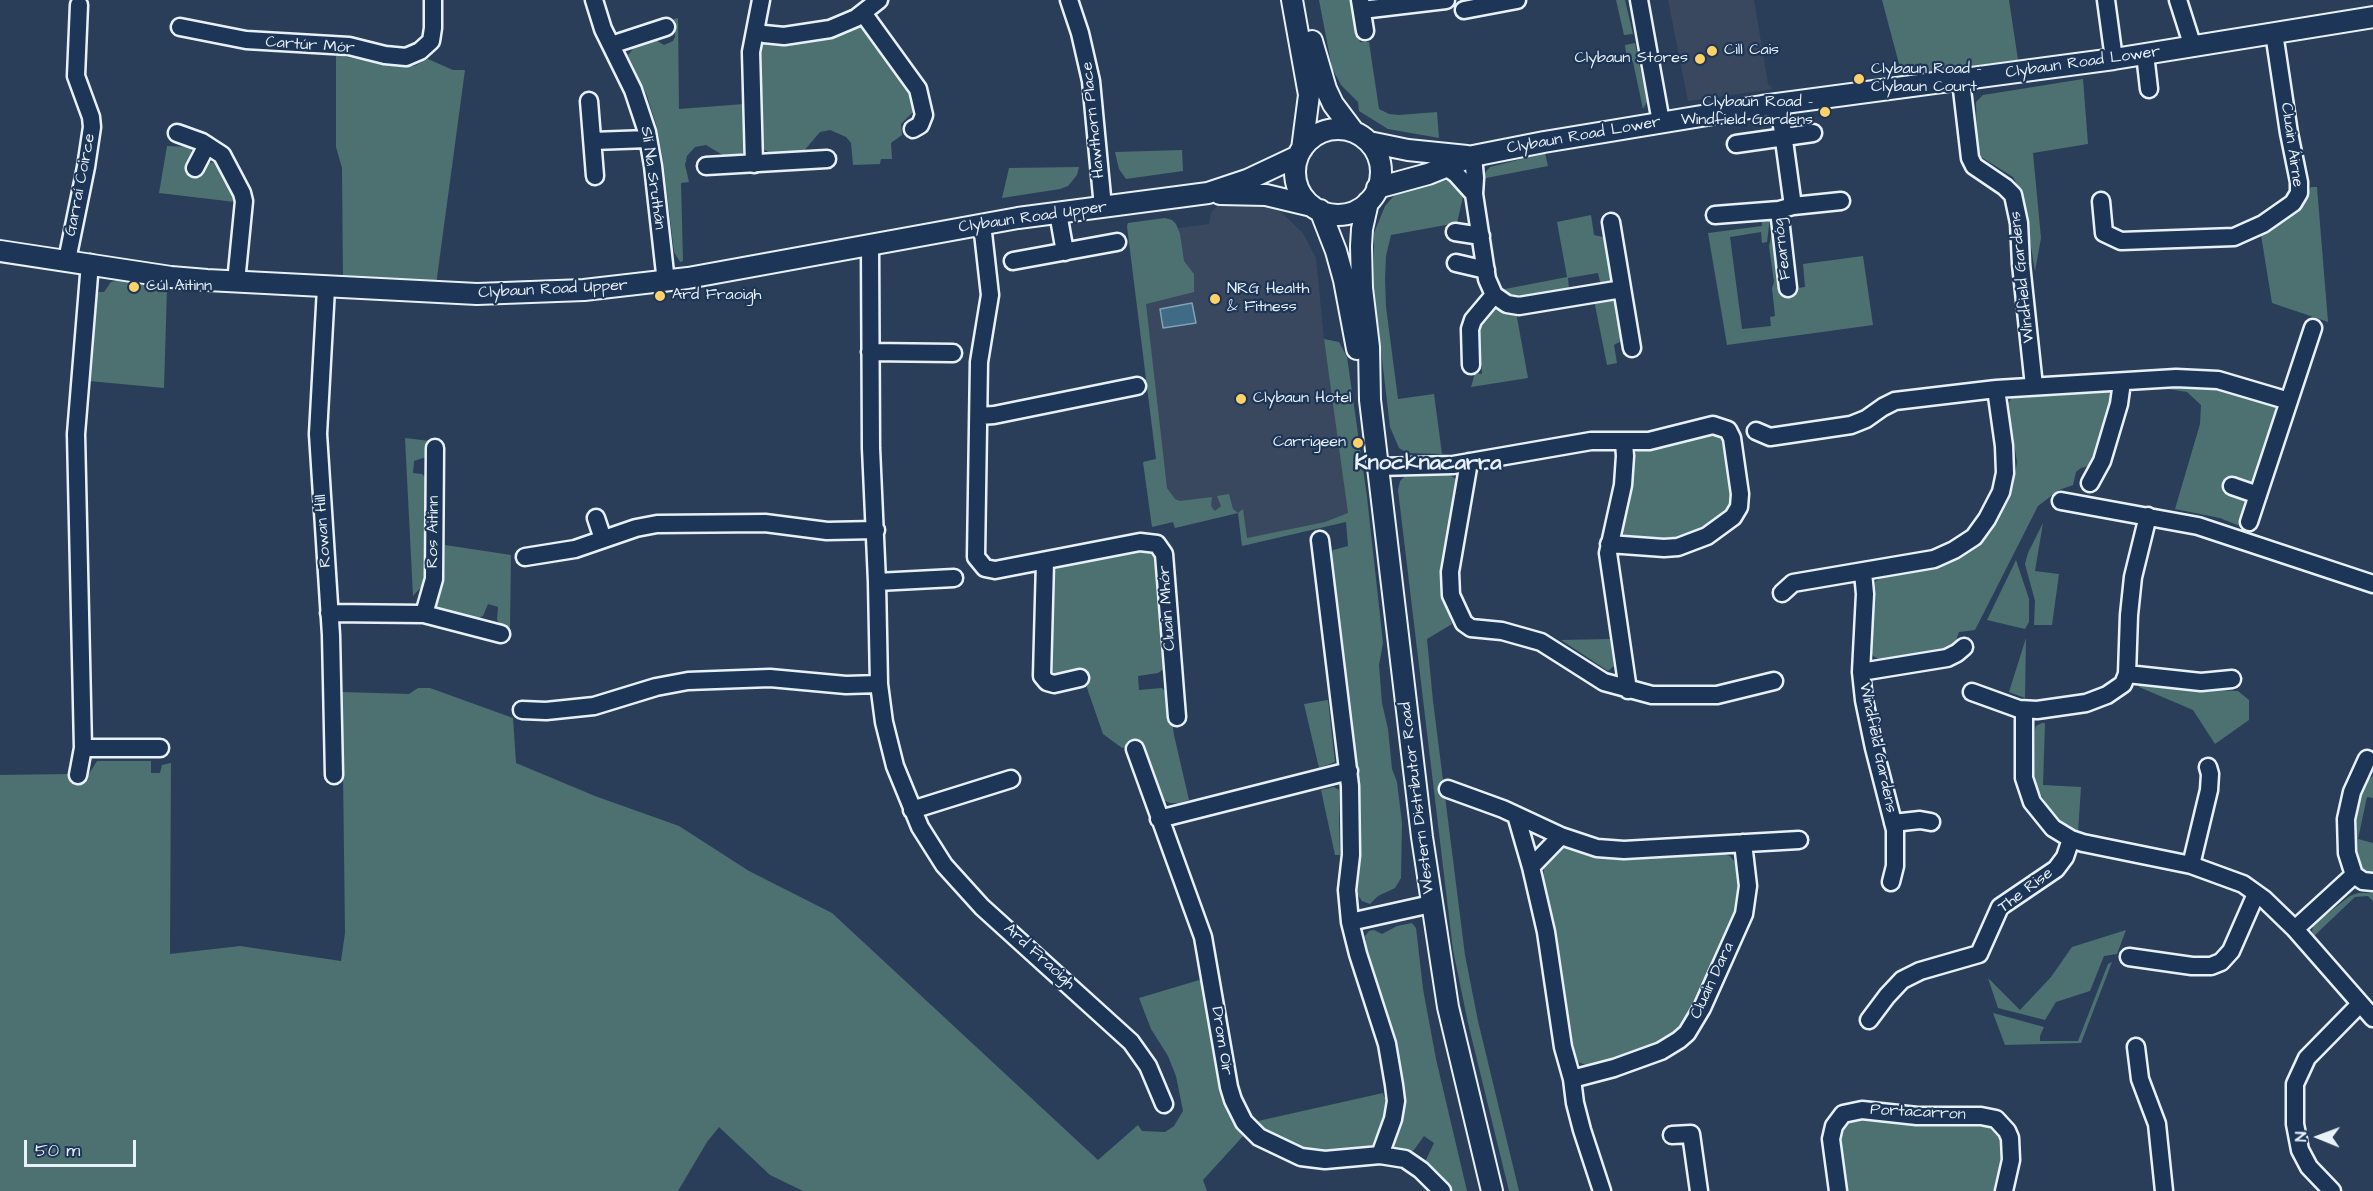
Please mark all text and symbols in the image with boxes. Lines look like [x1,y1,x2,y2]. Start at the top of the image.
street label: Cartúr Mór [265,33,355,59]
place label: Cill Cais [1724,41,1779,61]
street label: Clybaun Road Lower [2004,43,2162,83]
marker: Cill Cais [1705,44,1719,58]
place label: Clybaun Stores [1574,49,1688,69]
marker: Clybaun Stores [1693,52,1707,66]
place label: Clybaun Road - Clybaun Court [1871,60,1981,98]
street label: Hawthorn Place [1078,61,1110,179]
marker: Clybaun Road - Clybaun Court [1852,72,1866,86]
place label: Clybaun Road - Windfield Gardens [1681,93,1813,131]
street label: Cluain Áirne [2276,102,2306,188]
marker: Clybaun Road - Windfield Gardens [1818,105,1832,119]
street label: Clybaun Road Lower [1506,113,1662,159]
street label: Slí Na Sruthán [635,125,669,231]
street label: Garraí Coirce [62,132,100,238]
street label: Clybaun Road Upper [958,198,1108,238]
street label: Windfield Gardens [2007,210,2039,344]
street label: Fearnóg [1770,217,1796,281]
street label: Clybaun Road Upper [478,276,628,304]
place label: Cúl Aitinn [146,277,212,297]
marker: Cúl Aitinn [127,280,141,294]
place label: NRG Health & Fitness [1227,280,1309,318]
place label: Ard Fraoigh [672,286,761,306]
marker: Ard Fraoigh [653,289,667,303]
marker: NRG Health & Fitness [1208,292,1222,306]
place label: Clybaun Hotel [1253,389,1352,409]
marker: Clybaun Hotel [1234,392,1248,406]
place label: Carrigeen [1273,433,1346,453]
marker: Carrigeen [1351,436,1365,450]
district label: Knocknacarra [1355,451,1501,477]
street label: Rowan Hill [312,494,336,568]
street label: Ros Aitinn [424,496,444,568]
street label: Cluain Mhór [1155,564,1181,652]
street label: Windfield Gardens [1854,681,1900,815]
street label: Western Distributor Road [1397,701,1439,895]
street label: The Rise [1995,864,2057,918]
street label: Ard Fraoigh [999,920,1079,994]
street label: Cluain Dara [1687,940,1739,1022]
street label: Drom Oir [1206,1005,1236,1077]
street label: Portacarron [1870,1101,1966,1125]
north arrow [2289,1107,2349,1167]
scale bar [27,1128,140,1166]
text: N [2290,1131,2312,1142]
text: 50 m [35,1138,80,1163]

